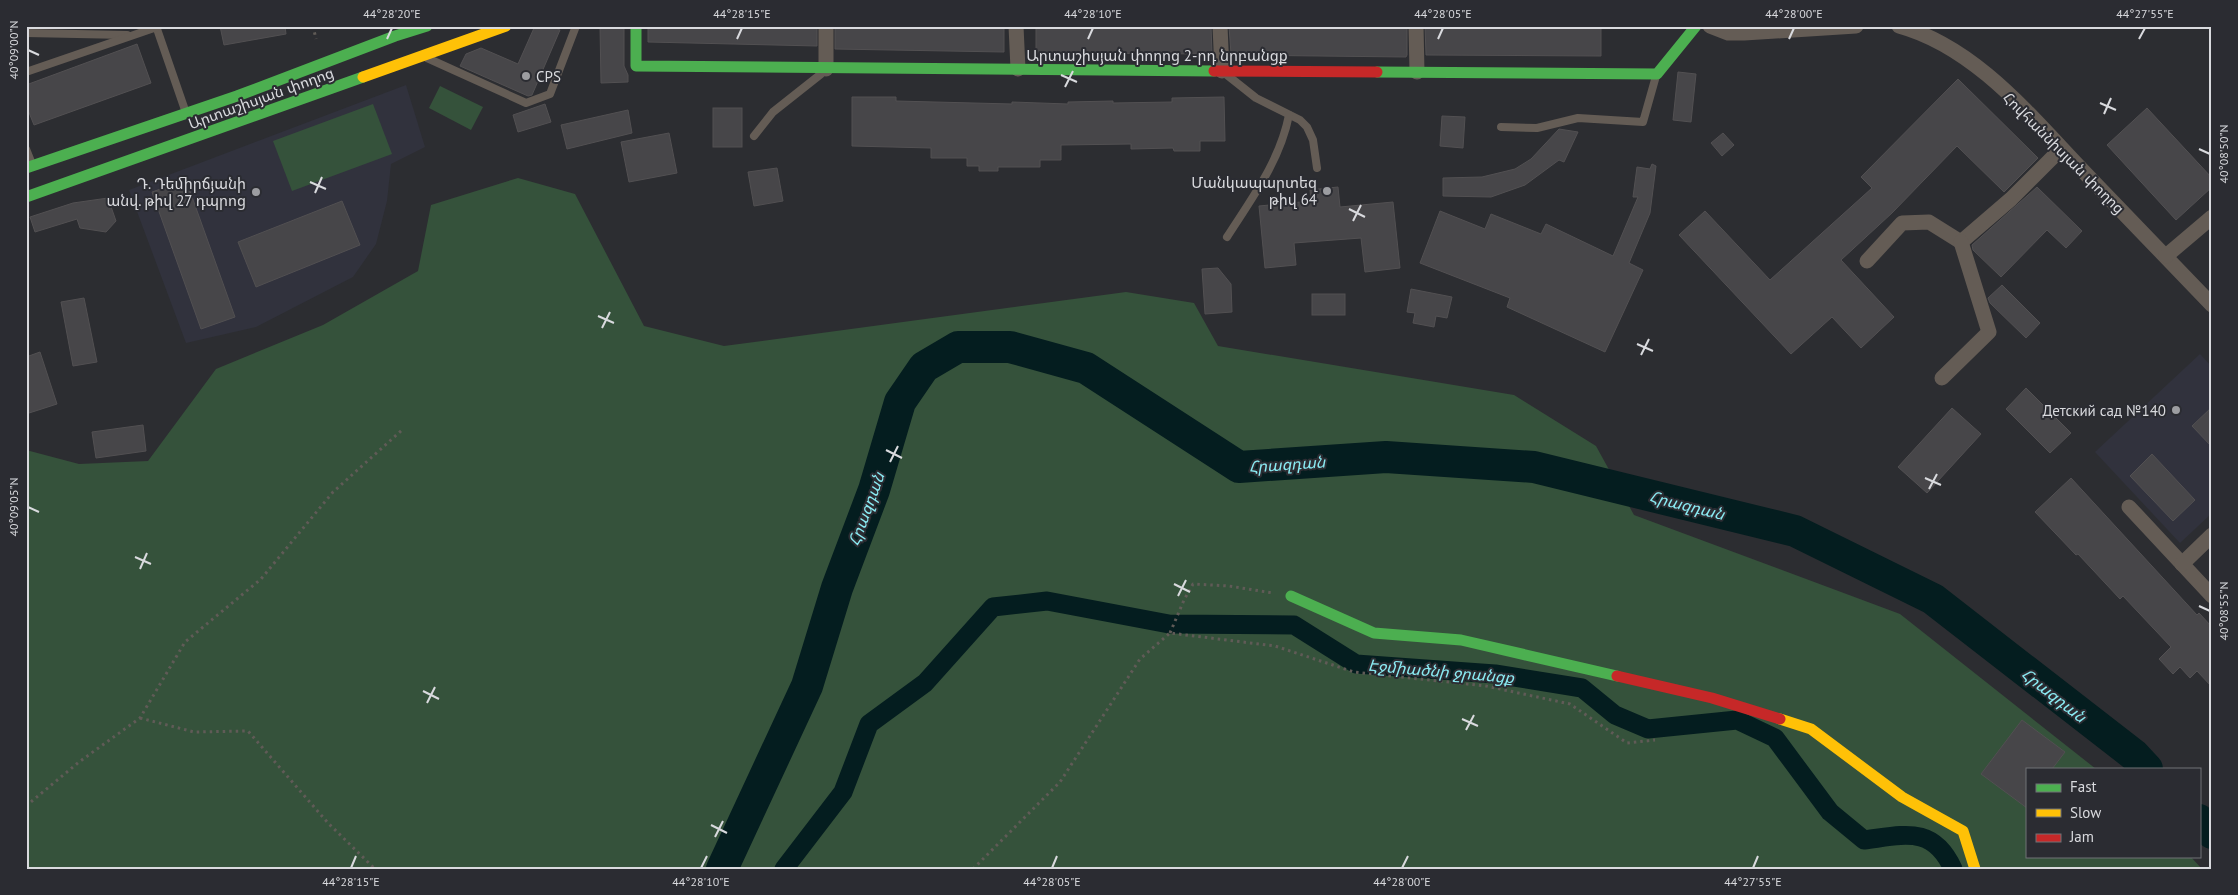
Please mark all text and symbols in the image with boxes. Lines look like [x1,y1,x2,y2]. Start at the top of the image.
text: 44°28'20"E [363,6,421,21]
text: 44°28'15"E [713,6,771,21]
text: 44°28'10"E [1064,6,1122,21]
text: 44°28'05"E [1414,6,1472,21]
text: 44°28'00"E [1765,6,1823,21]
text: 44°27'55"E [2116,6,2174,21]
text: 40°09'00"N [6,20,21,80]
street label: Արտաշիսյան փողոց 2-րդ նրբանցք [1026,46,1288,65]
street label: Արտաշիսյան փողոց [186,63,336,133]
place label: CPS [536,67,561,86]
marker: CPS [520,70,532,82]
street label: Հովհաննիսյան փողոց [1999,88,2129,218]
text: 40°08'50"N [2216,124,2231,184]
place label: Մանկապարտեզ թիվ 64 [1191,173,1318,209]
place label: Դ. Դեմիրճյանի անվ. թիվ 27 դպրոց [106,174,246,210]
marker: Մանկապարտեզ թիվ 64 [1321,185,1333,197]
marker: Դ. Դեմիրճյանի անվ. թիվ 27 դպրոց [250,186,262,198]
place label: Детский сад №140 [2042,401,2166,420]
marker: Детский сад №140 [2170,404,2182,416]
water label: Հրազդան [1248,451,1327,477]
water label: Հրազդան [844,468,889,548]
text: 40°09'05"N [6,477,21,537]
water label: Հրազդան [1647,486,1728,524]
text: 40°08'55"N [2216,581,2231,641]
water label: Էջմիածնի ջրանցք [1367,655,1516,687]
water label: Հրազդան [2018,664,2091,727]
legend [2026,768,2200,858]
text: Fast [2070,777,2097,796]
text: Slow [2070,803,2101,822]
text: Jam [2069,827,2094,846]
text: 44°28'15"E [322,874,380,889]
text: 44°28'10"E [672,874,730,889]
text: 44°28'05"E [1023,874,1081,889]
text: 44°28'00"E [1373,874,1431,889]
text: 44°27'55"E [1724,874,1782,889]

